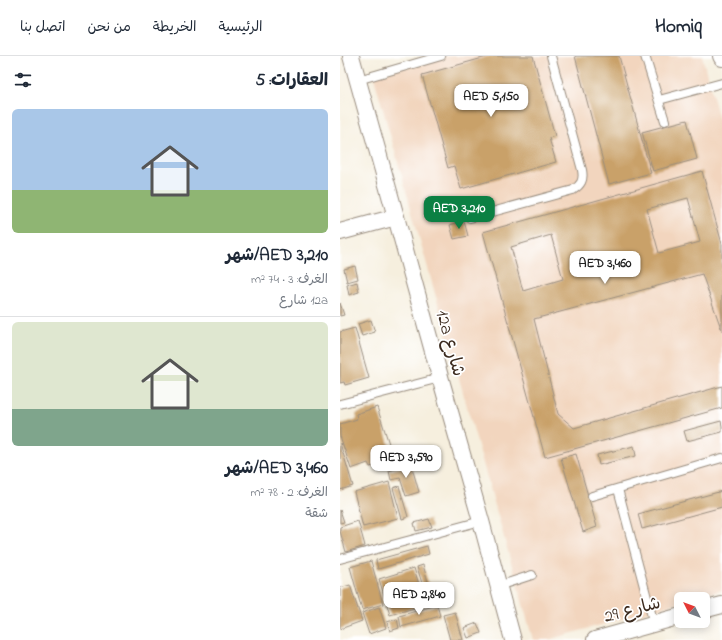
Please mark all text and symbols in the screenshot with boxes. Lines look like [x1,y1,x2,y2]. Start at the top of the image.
text: Homiq [655,14,702,41]
text: اتصل بنا [20,17,65,38]
text: من نحن [87,17,131,38]
text: الخريطة [153,17,197,38]
text: الرئيسية [219,17,263,38]
text: العقارات: 5 [256,68,328,93]
icon: filters [12,69,34,91]
pin: AED 5,150 [445,84,537,118]
text: AED 5,150 [463,87,519,106]
icon: home [134,135,206,207]
pin: AED 3,210 [413,196,505,230]
text: AED 3,210 [433,199,485,218]
text: AED 3,210/شهر [226,243,328,268]
pin: AED 3,460 [559,251,651,285]
text: AED 3,460 [579,254,631,273]
text: الغرف: 3 · 74 m² [251,270,328,289]
text: 12a شارع [279,291,328,310]
street label: 12a شارع [428,307,470,380]
icon: home [134,348,206,420]
pin: AED 3,590 [360,445,452,479]
text: AED 3,590 [379,448,433,467]
text: AED 3,460/شهر [225,456,328,481]
text: الغرف: 2 · 78 m² [250,483,328,502]
text: شقة [305,504,328,523]
pin: AED 2,840 [373,582,465,616]
text: AED 2,840 [392,585,446,604]
street label: شارع 29 [601,591,664,631]
north arrow [674,592,710,628]
map controls [674,592,710,628]

